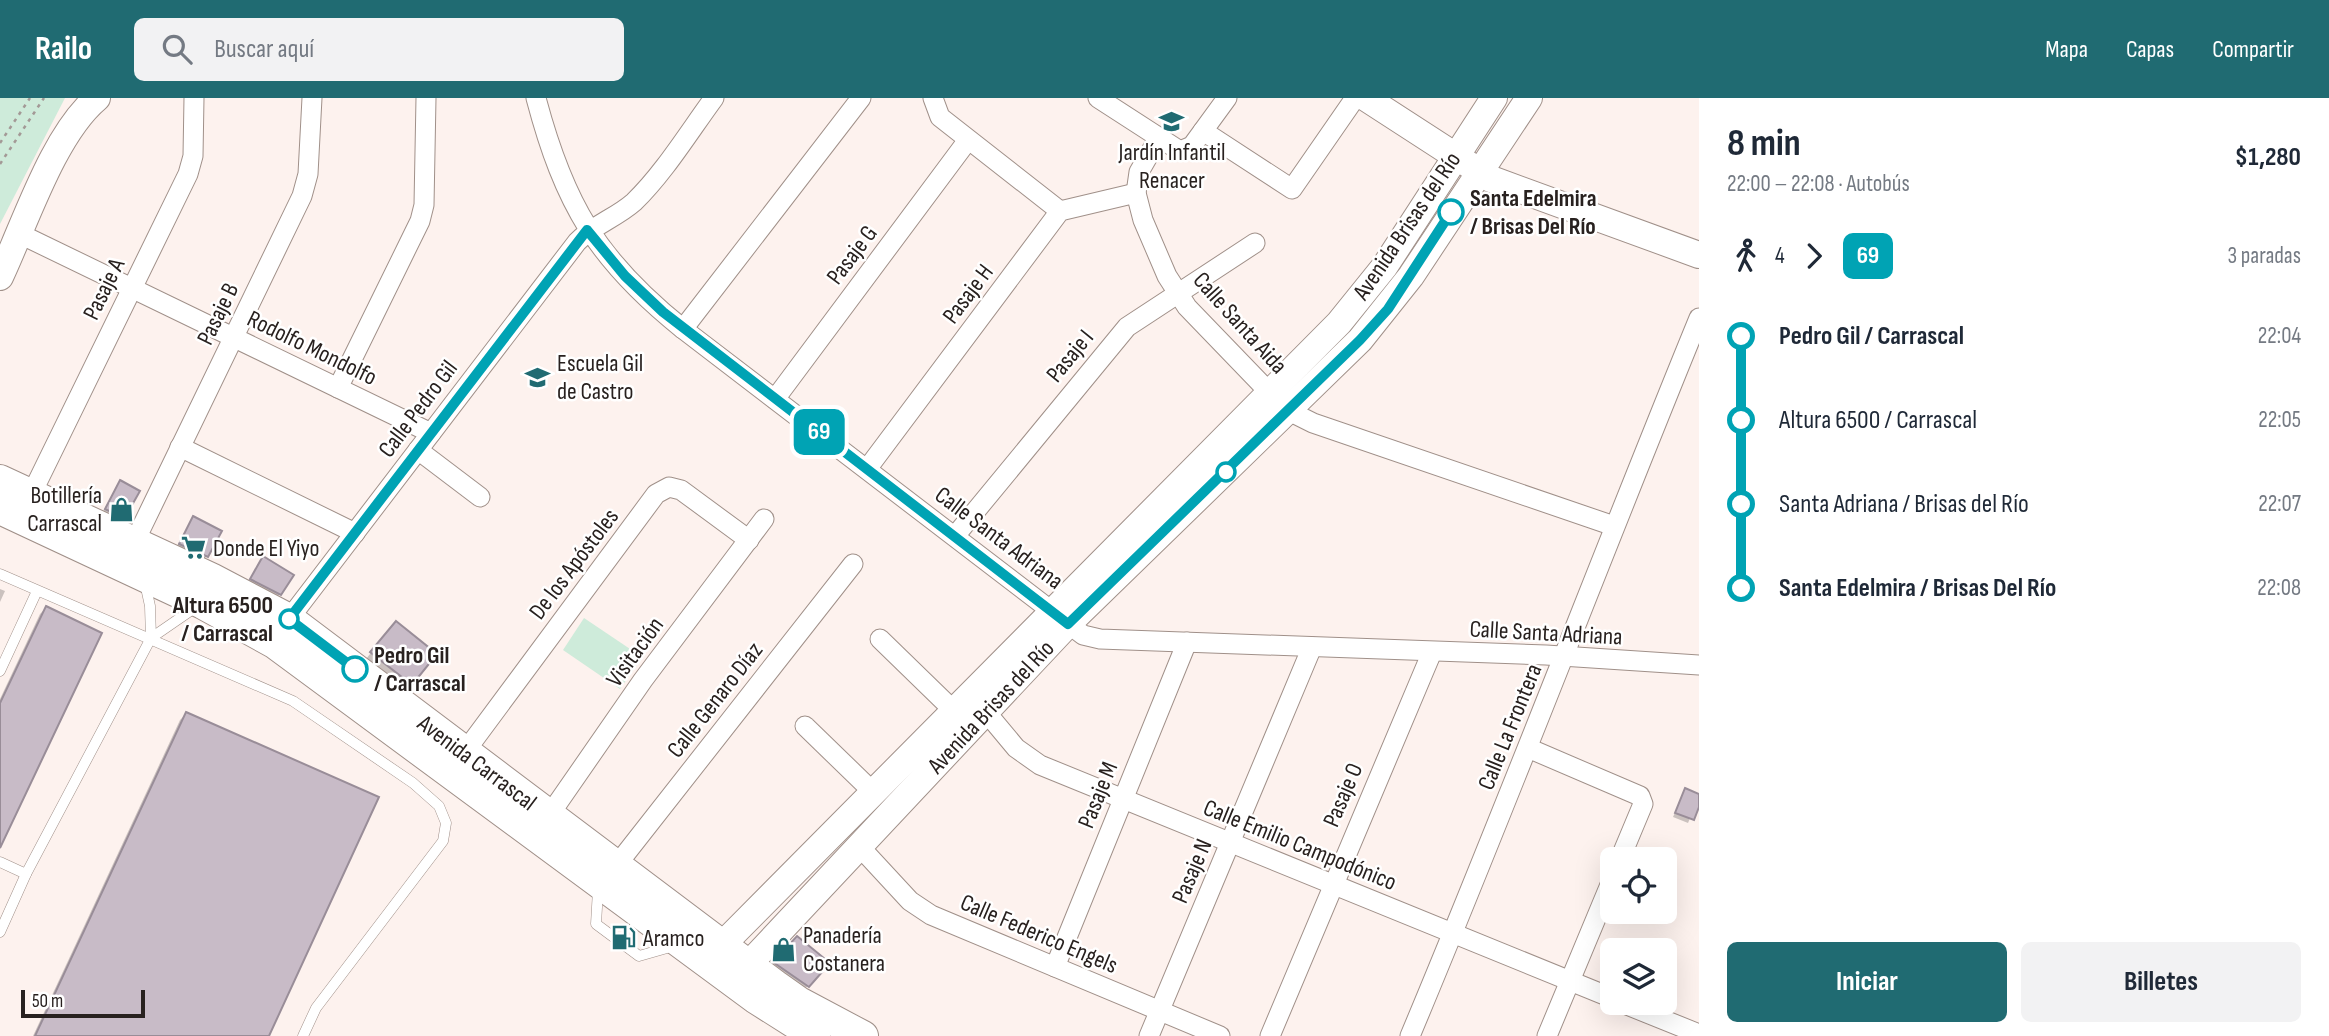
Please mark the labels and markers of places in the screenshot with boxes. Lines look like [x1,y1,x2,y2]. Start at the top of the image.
school or university icon: Jardín Infantil Renacer [1158,107,1186,135]
place label: Jardín Infantil Renacer [1118,138,1225,195]
place label: Santa Edelmira / Brisas Del Río [1470,184,1596,241]
marker: Santa Edelmira / Brisas Del Río [1438,199,1464,225]
place label: Escuela Gil de Castro [557,349,643,406]
school or university icon: Escuela Gil de Castro [523,363,551,391]
unlabelled marker [1216,462,1236,482]
place label: Botillería Carrascal [27,481,102,538]
shop icon: Botillería Carrascal [108,495,136,523]
supermarket icon: Donde El Yiyo [179,534,207,562]
place label: Donde El Yiyo [213,534,319,563]
place label: Altura 6500 / Carrascal [172,591,273,648]
marker: Altura 6500 / Carrascal [279,609,299,629]
place label: Pedro Gil / Carrascal [374,641,466,698]
marker: Pedro Gil / Carrascal [342,656,368,682]
place label: Panadería Costanera [803,921,885,978]
fuel station icon: Aramco [609,924,637,952]
place label: Aramco [642,924,704,953]
shop icon: Panadería Costanera [769,935,797,963]

